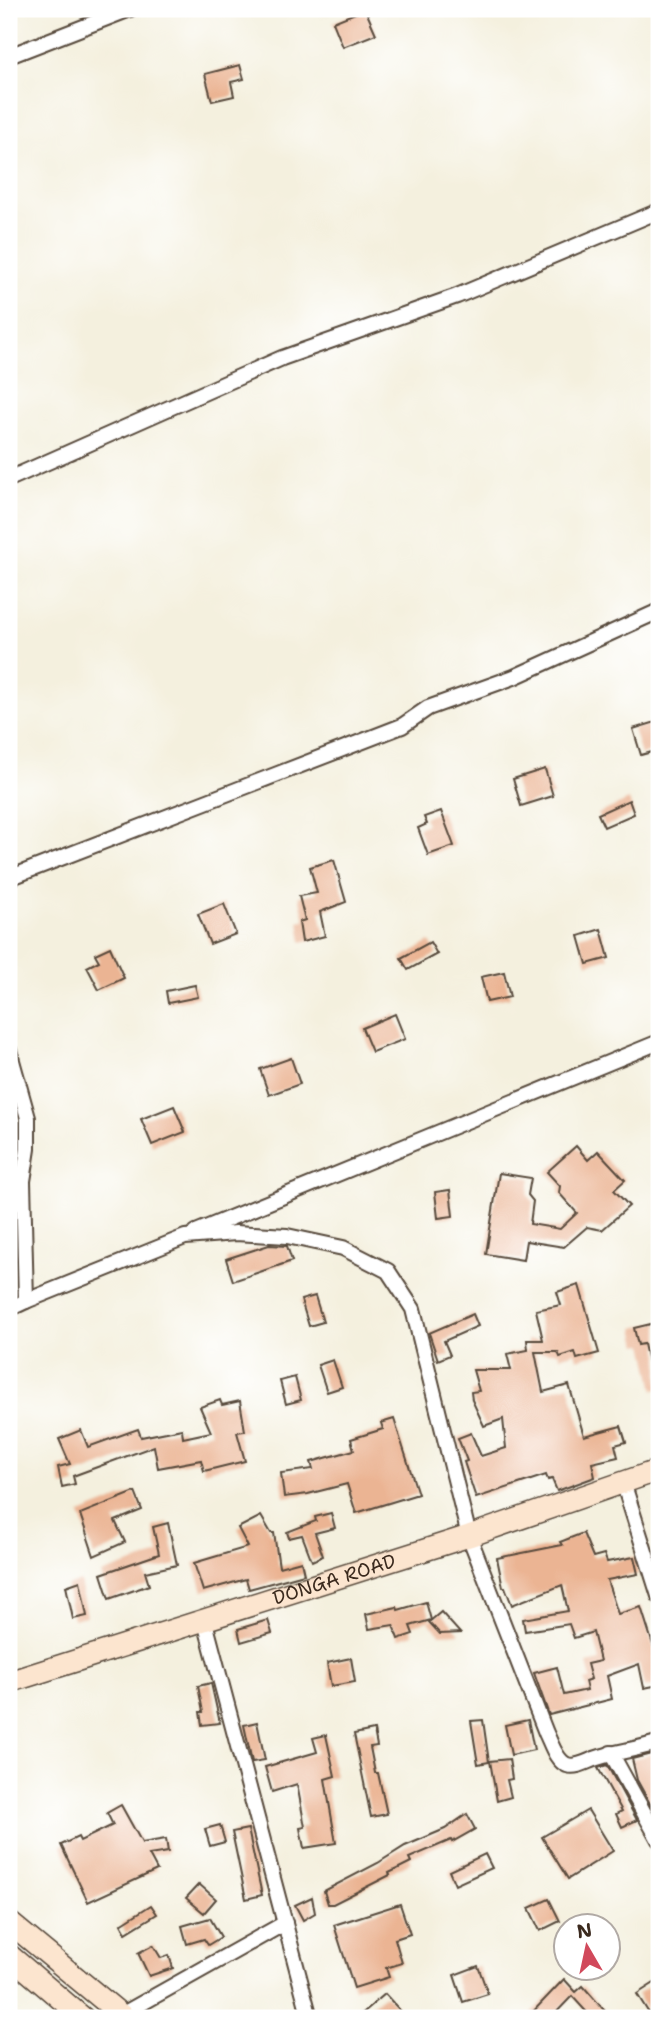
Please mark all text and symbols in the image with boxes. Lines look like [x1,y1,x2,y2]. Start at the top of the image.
street label: DONGA ROAD [269,1548,399,1610]
north arrow [552,1912,622,1982]
text: N [575,1917,594,1944]

